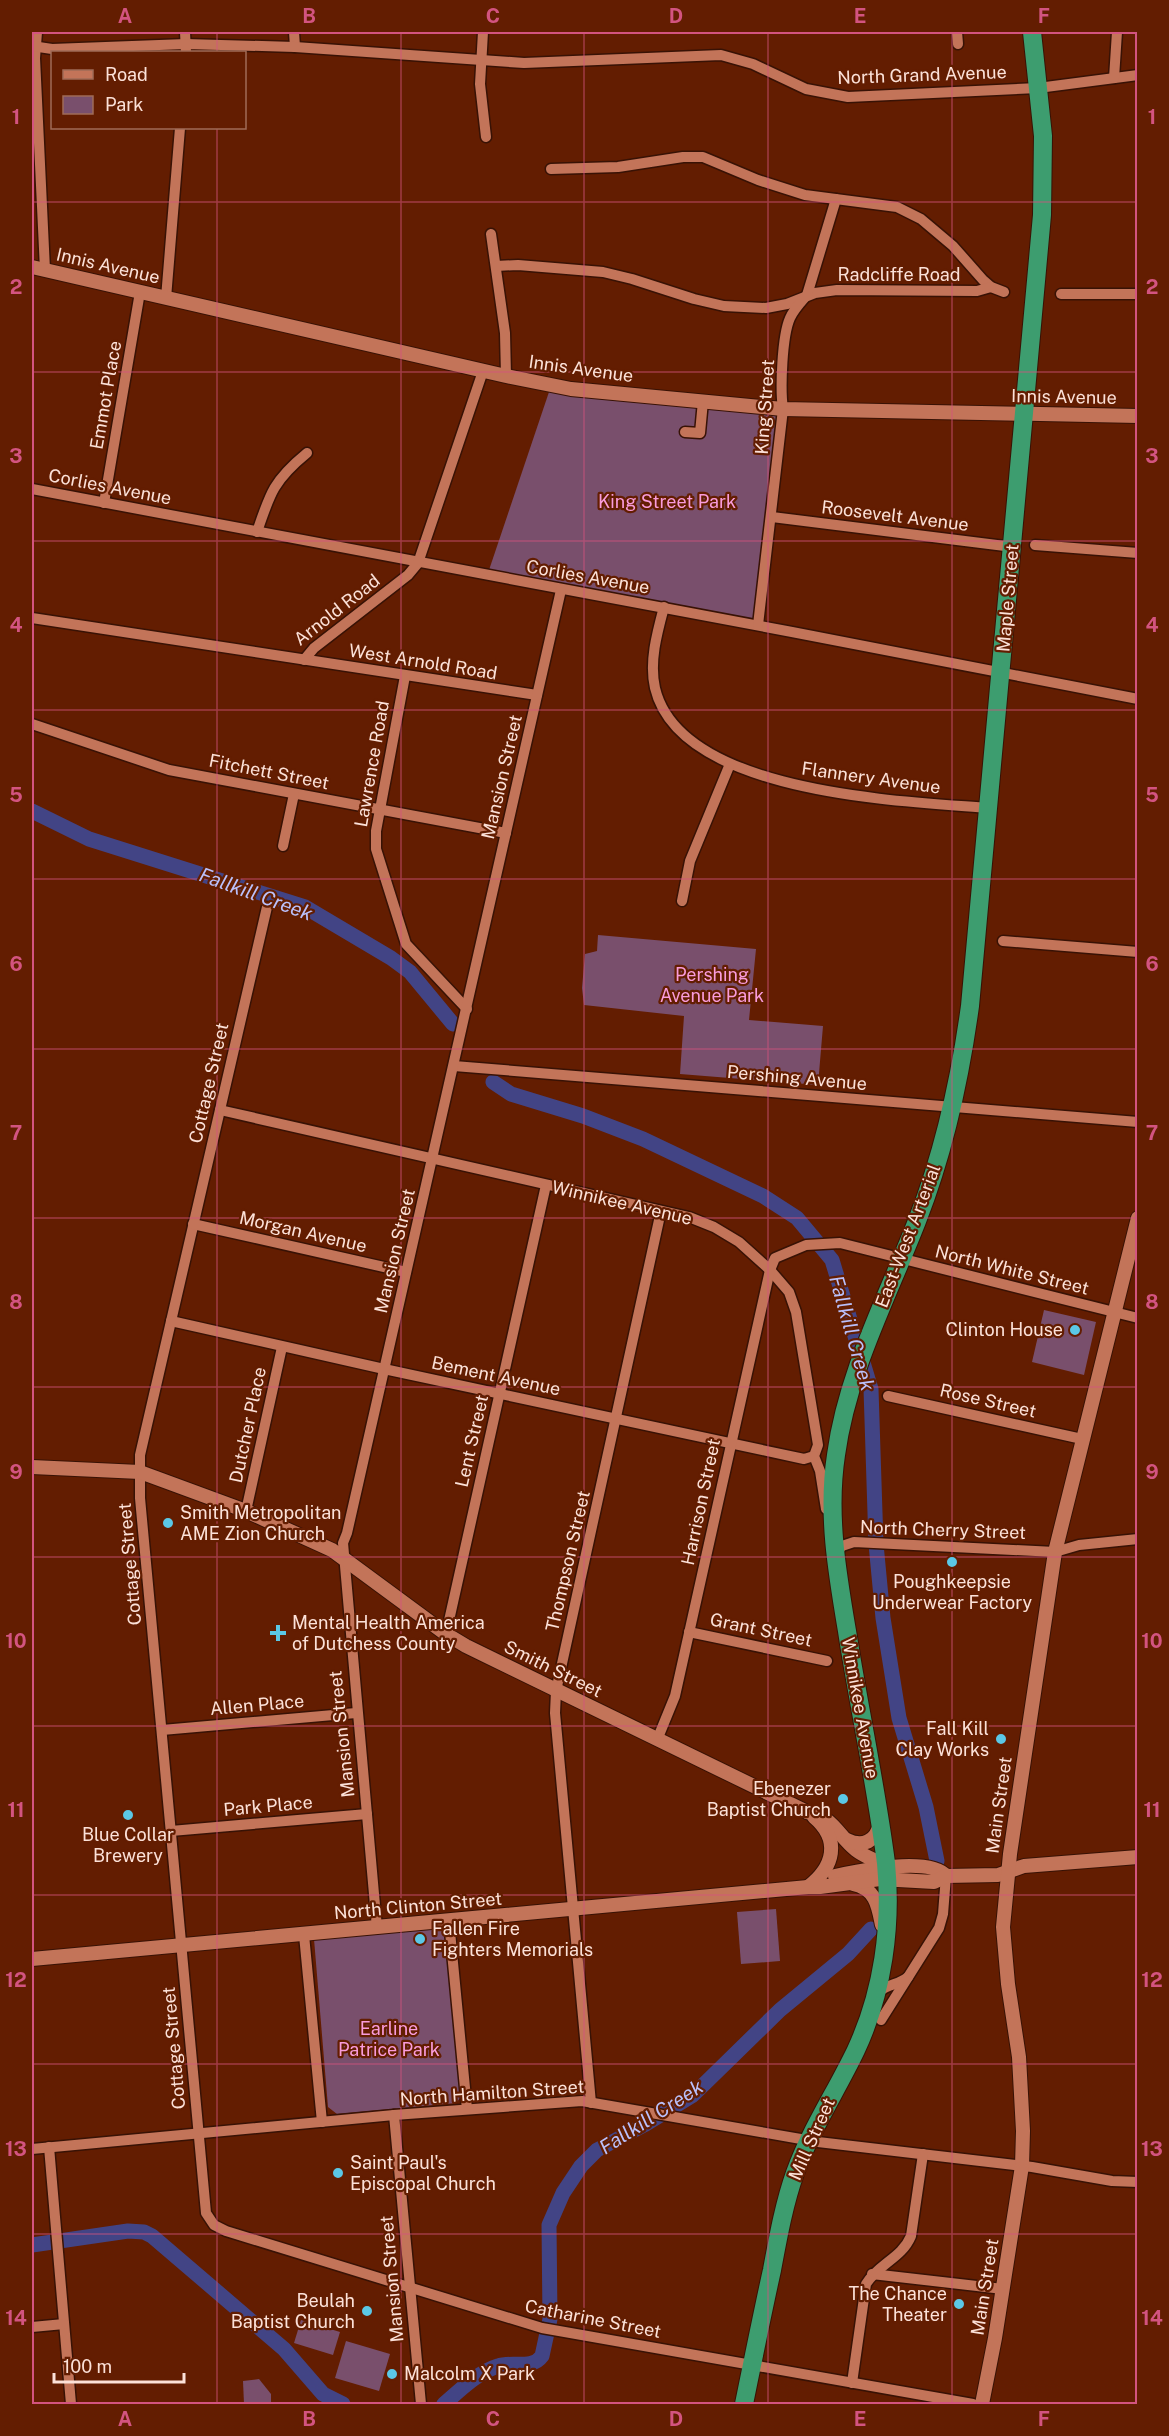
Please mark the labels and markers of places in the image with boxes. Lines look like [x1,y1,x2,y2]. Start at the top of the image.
place label: Clinton House [945,1319,1063,1340]
marker: Clinton House [1068,1323,1082,1337]
place label: Smith Metropolitan AME Zion Church [180,1502,342,1544]
marker: Smith Metropolitan AME Zion Church [161,1516,175,1530]
marker: Poughkeepsie Underwear Factory [945,1555,959,1569]
place label: Poughkeepsie Underwear Factory [872,1571,1032,1613]
place label: Mental Health America of Dutchess County [292,1612,485,1654]
marker: Mental Health America of Dutchess County [269,1624,287,1642]
place label: Fall Kill Clay Works [895,1718,989,1760]
marker: Fall Kill Clay Works [994,1732,1008,1746]
place label: Ebenezer Baptist Church [707,1778,831,1820]
marker: Ebenezer Baptist Church [836,1792,850,1806]
marker: Blue Collar Brewery [121,1808,135,1822]
place label: Blue Collar Brewery [82,1824,174,1866]
place label: Fallen Fire Fighters Memorials [432,1918,593,1960]
marker: Fallen Fire Fighters Memorials [413,1932,427,1946]
place label: Saint Paul's Episcopal Church [350,2152,496,2194]
marker: Saint Paul's Episcopal Church [331,2166,345,2180]
place label: The Chance Theater [848,2283,947,2325]
place label: Beulah Baptist Church [231,2290,355,2332]
marker: The Chance Theater [952,2297,966,2311]
marker: Beulah Baptist Church [360,2304,374,2318]
place label: Malcolm X Park [404,2363,535,2384]
marker: Malcolm X Park [385,2367,399,2381]

